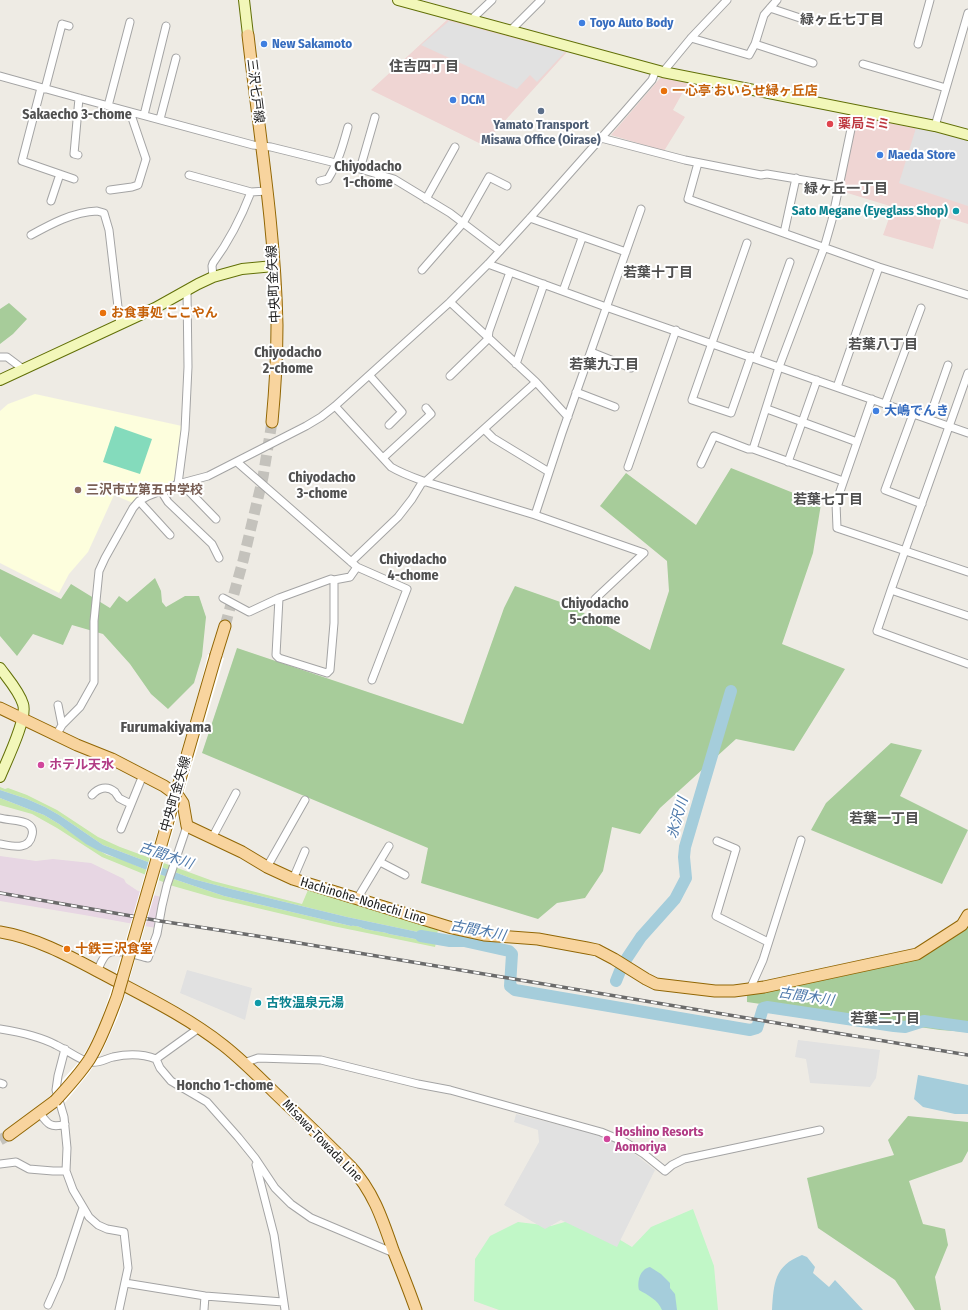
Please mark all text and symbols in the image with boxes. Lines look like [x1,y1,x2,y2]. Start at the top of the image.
district label: 緑ヶ丘七丁目 [800,12,884,28]
place label: Toyo Auto Body [590,15,673,31]
marker: Toyo Auto Body [577,18,587,28]
place label: New Sakamoto [272,36,352,52]
marker: New Sakamoto [259,39,269,49]
street label: 三沢七戸線 [243,58,267,124]
district label: 住吉四丁目 [389,59,459,75]
place label: 一心亭 おいらせ緑ヶ丘店 [672,83,818,99]
marker: 一心亭 おいらせ緑ヶ丘店 [659,86,669,96]
place label: DCM [461,92,485,108]
marker: DCM [448,95,458,105]
marker: Yamato Transport Misawa Office (Oirase) [536,106,546,116]
district label: Sakaecho 3-chome [22,107,132,123]
place label: 薬局ミミ [838,116,890,132]
place label: Yamato Transport Misawa Office (Oirase) [481,117,601,148]
marker: 薬局ミミ [825,119,835,129]
place label: Maeda Store [888,147,956,163]
marker: Maeda Store [875,150,885,160]
district label: Chiyodacho 1-chome [334,159,402,192]
district label: 緑ヶ丘一丁目 [804,181,888,197]
place label: Sato Megane (Eyeglass Shop) [792,203,948,219]
marker: Sato Megane (Eyeglass Shop) [951,206,961,216]
street label: 中央町金矢線 [264,245,284,323]
district label: 若葉十丁目 [623,265,693,281]
place label: お食事処 ここやん [111,305,218,321]
marker: お食事処 ここやん [98,308,108,318]
district label: 若葉八丁目 [848,337,918,353]
district label: Chiyodacho 2-chome [254,345,322,378]
district label: 若葉九丁目 [569,357,639,373]
place label: 大嶋でんき [884,403,949,419]
marker: 大嶋でんき [871,406,881,416]
district label: Chiyodacho 3-chome [288,470,356,502]
place label: 三沢市立第五中学校 [86,482,203,498]
marker: 三沢市立第五中学校 [73,485,83,495]
district label: 若葉七丁目 [793,492,863,508]
district label: Chiyodacho 4-chome [379,552,447,584]
district label: Chiyodacho 5-chome [561,596,629,628]
district label: Furumakiyama [121,719,211,737]
street label: 中央町金矢線 [158,754,194,834]
place label: ホテル天水 [49,757,114,773]
marker: ホテル天水 [36,760,46,770]
water label: 氷沢川 [664,795,692,841]
district label: 若葉一丁目 [849,811,919,827]
water label: 古間木川 [137,839,195,873]
street label: Hachinohe-Nohechi Line [298,874,428,928]
water label: 古間木川 [449,917,507,945]
place label: 十鉄三沢食堂 [75,941,153,957]
marker: 十鉄三沢食堂 [62,944,72,954]
water label: 古間木川 [777,984,835,1010]
place label: 古牧温泉元湯 [266,995,344,1011]
marker: 古牧温泉元湯 [253,998,263,1008]
district label: 若葉二丁目 [850,1011,920,1027]
district label: Honcho 1-chome [177,1078,273,1094]
street label: Misawa-Towada Line [279,1097,365,1185]
place label: Hoshino Resorts Aomoriya [615,1124,703,1155]
marker: Hoshino Resorts Aomoriya [602,1134,612,1144]

